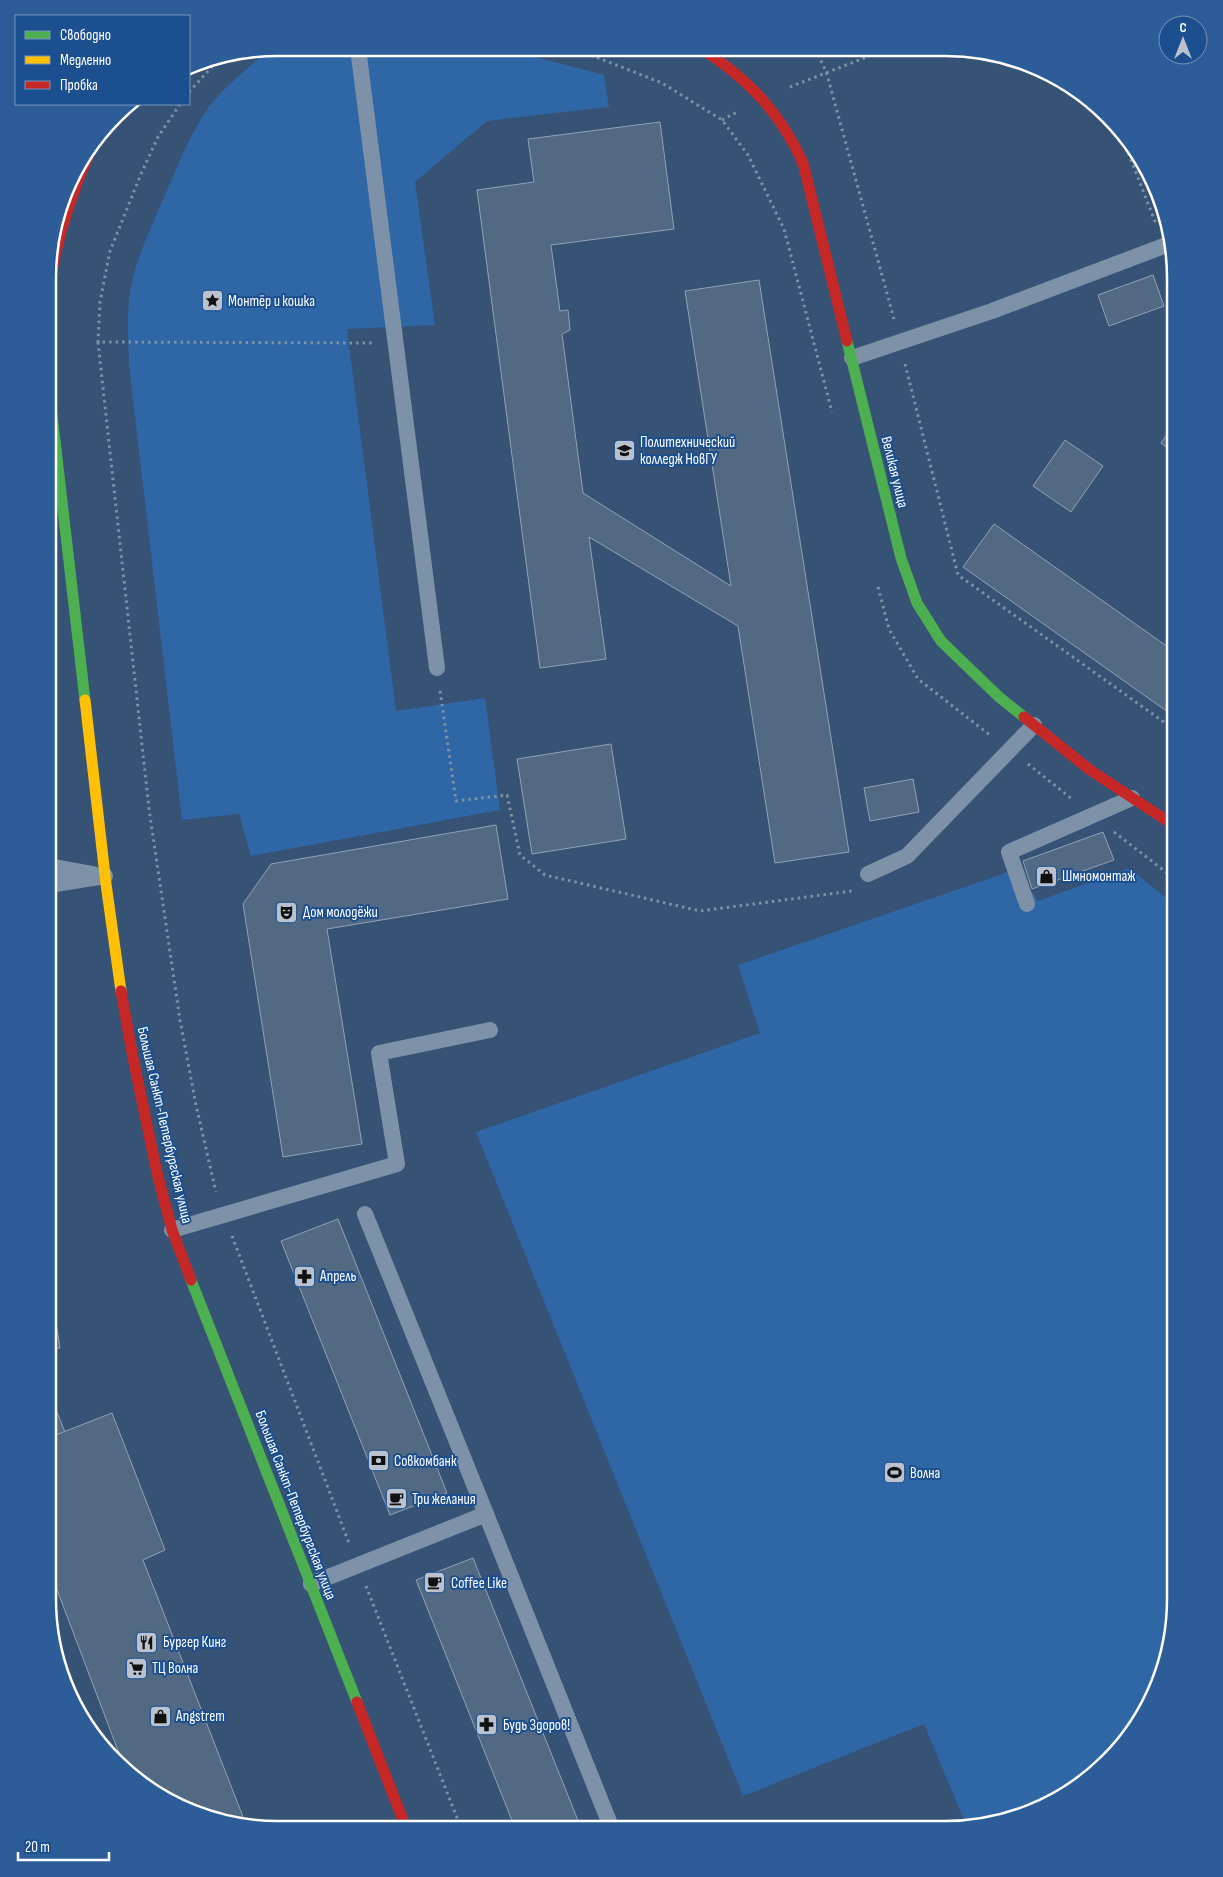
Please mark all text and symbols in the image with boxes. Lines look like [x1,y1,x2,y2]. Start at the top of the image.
legend [15,15,190,105]
north arrow [1158,15,1208,65]
text: С [1179,19,1187,36]
text: Свободно [60,26,111,45]
text: Медленно [60,51,111,70]
text: Пробка [60,76,98,95]
place icon: Монтёр и кошка [200,289,224,313]
place label: Монтёр и кошка [228,292,315,311]
place label: Политехнический колледж НовГУ [640,433,735,469]
street label: Великая улица [876,434,913,510]
school or university icon: Политехнический колледж НовГУ [612,439,636,463]
shop icon: Шмномонтаж [1034,864,1058,888]
place label: Шмномонтаж [1062,867,1135,886]
theatre icon: Дом молодёжи [275,900,299,924]
place label: Дом молодёжи [303,903,378,922]
street label: Большая Санкт-Петербургская улица [133,1025,196,1226]
pharmacy icon: Апрель [292,1264,316,1288]
place label: Апрель [319,1267,357,1286]
street label: Большая Санкт-Петербургская улица [251,1408,341,1603]
bank icon: Совкомбанк [366,1449,390,1473]
place label: Совкомбанк [394,1452,457,1471]
sports icon: Волна [882,1461,906,1485]
place label: Волна [910,1464,940,1483]
cafe icon: Три желания [384,1487,408,1511]
place label: Три желания [412,1490,476,1509]
cafe icon: Coffee Like [423,1571,447,1595]
place label: Coffee Like [451,1574,507,1593]
restaurant icon: Бургер Кинг [135,1630,159,1654]
place label: Бургер Кинг [163,1633,226,1652]
supermarket icon: ТЦ Волна [124,1656,148,1680]
place label: ТЦ Волна [152,1659,199,1678]
shop icon: Angstrem [148,1704,172,1728]
place label: Angstrem [175,1707,225,1726]
pharmacy icon: Будь Здоров! [475,1713,499,1737]
place label: Будь Здоров! [503,1716,570,1735]
scale bar [18,1830,109,1862]
text: 20 m [25,1838,50,1857]

